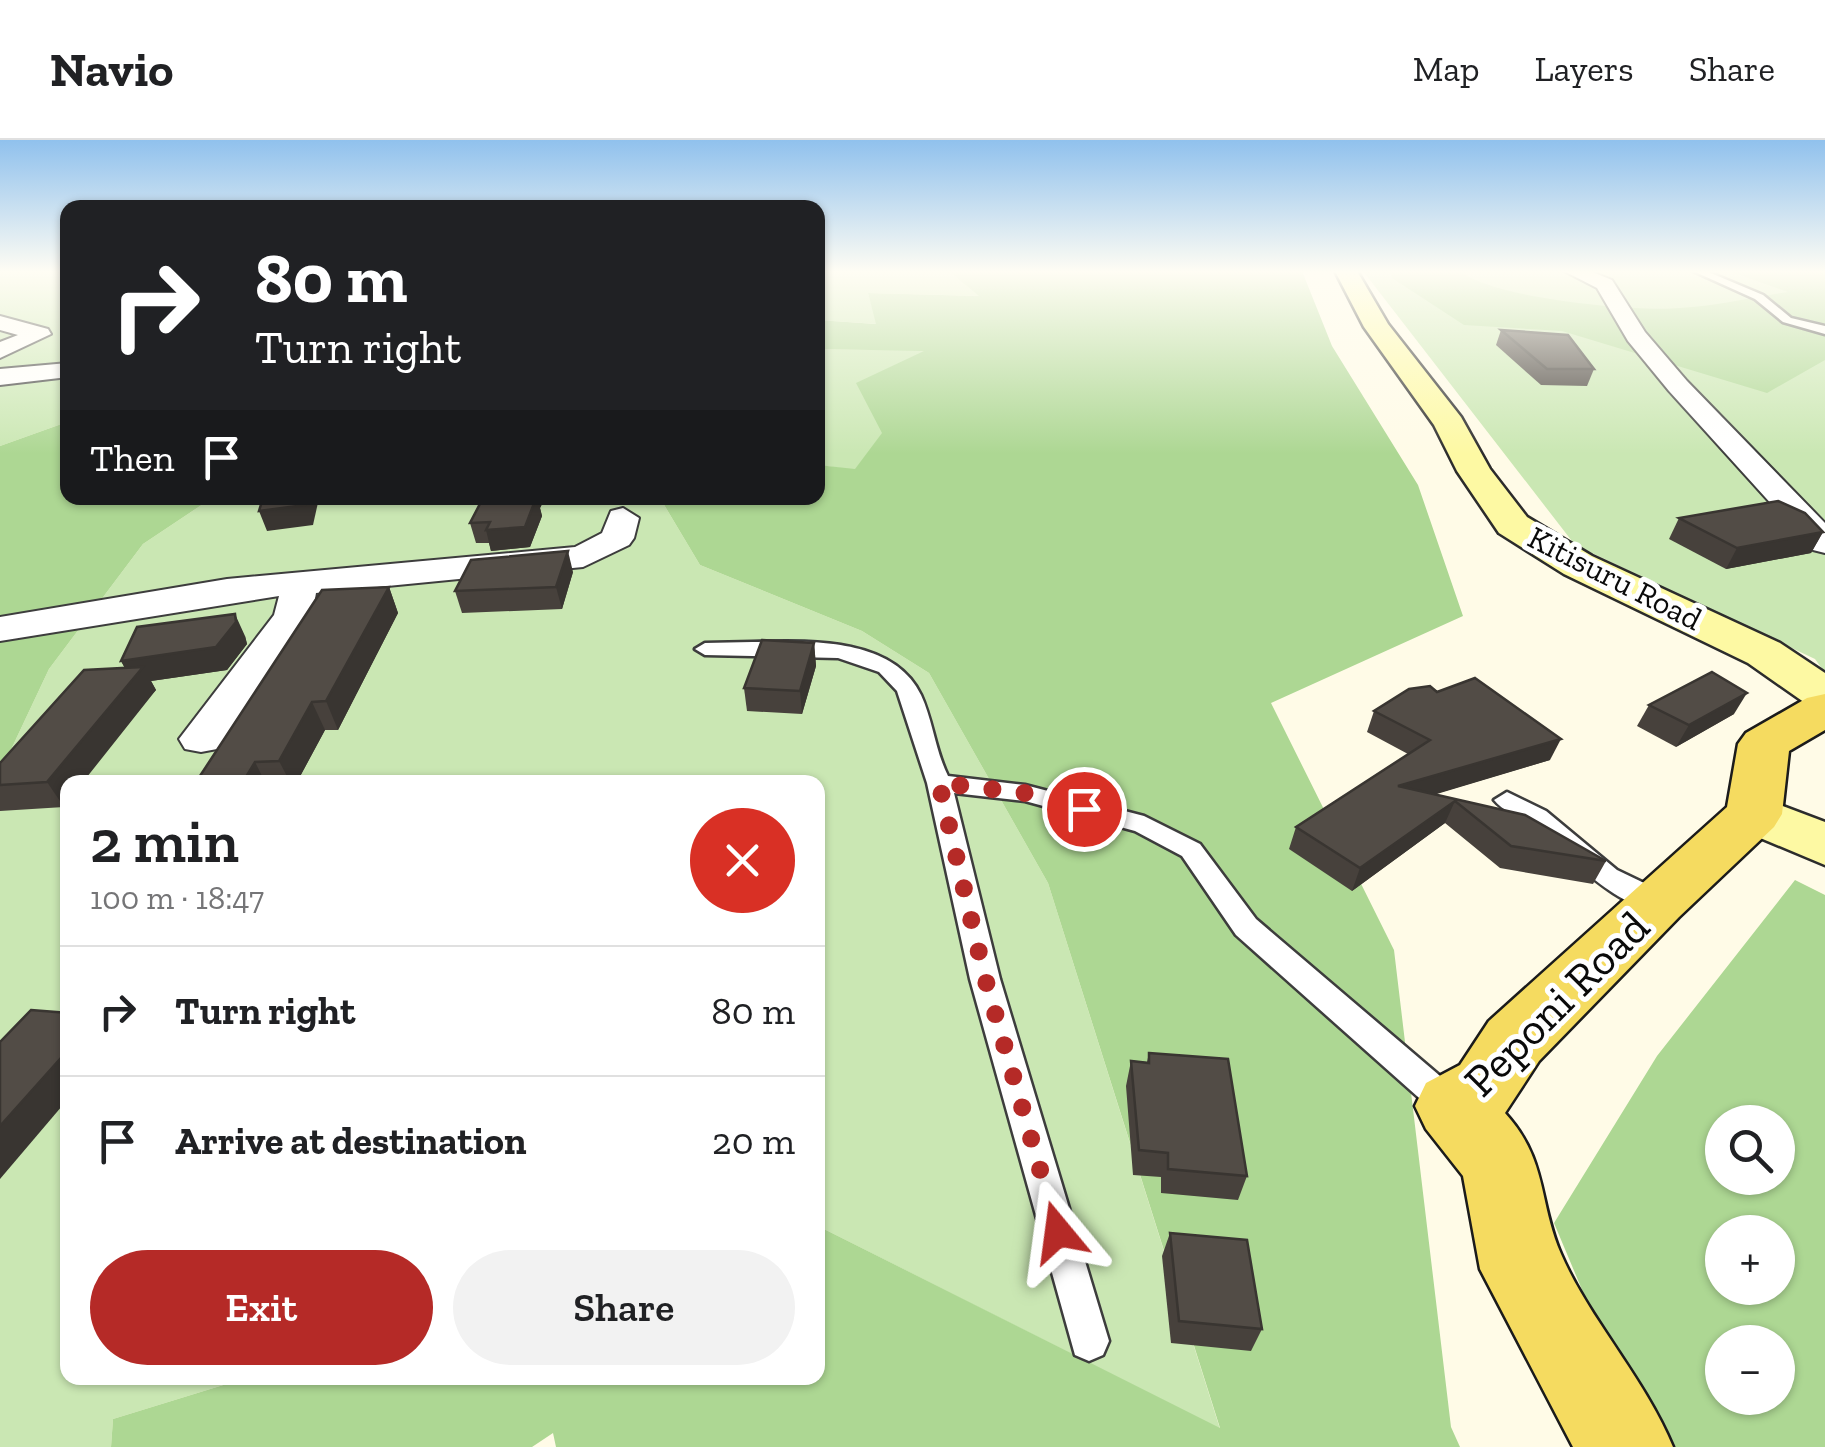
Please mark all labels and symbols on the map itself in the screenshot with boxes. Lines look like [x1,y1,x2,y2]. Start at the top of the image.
street label: Kitisuru Road [1522,518,1709,638]
pin [1042,767,1127,852]
street label: Peponi Road [1453,900,1661,1107]
position arrow [1006,1180,1110,1284]

